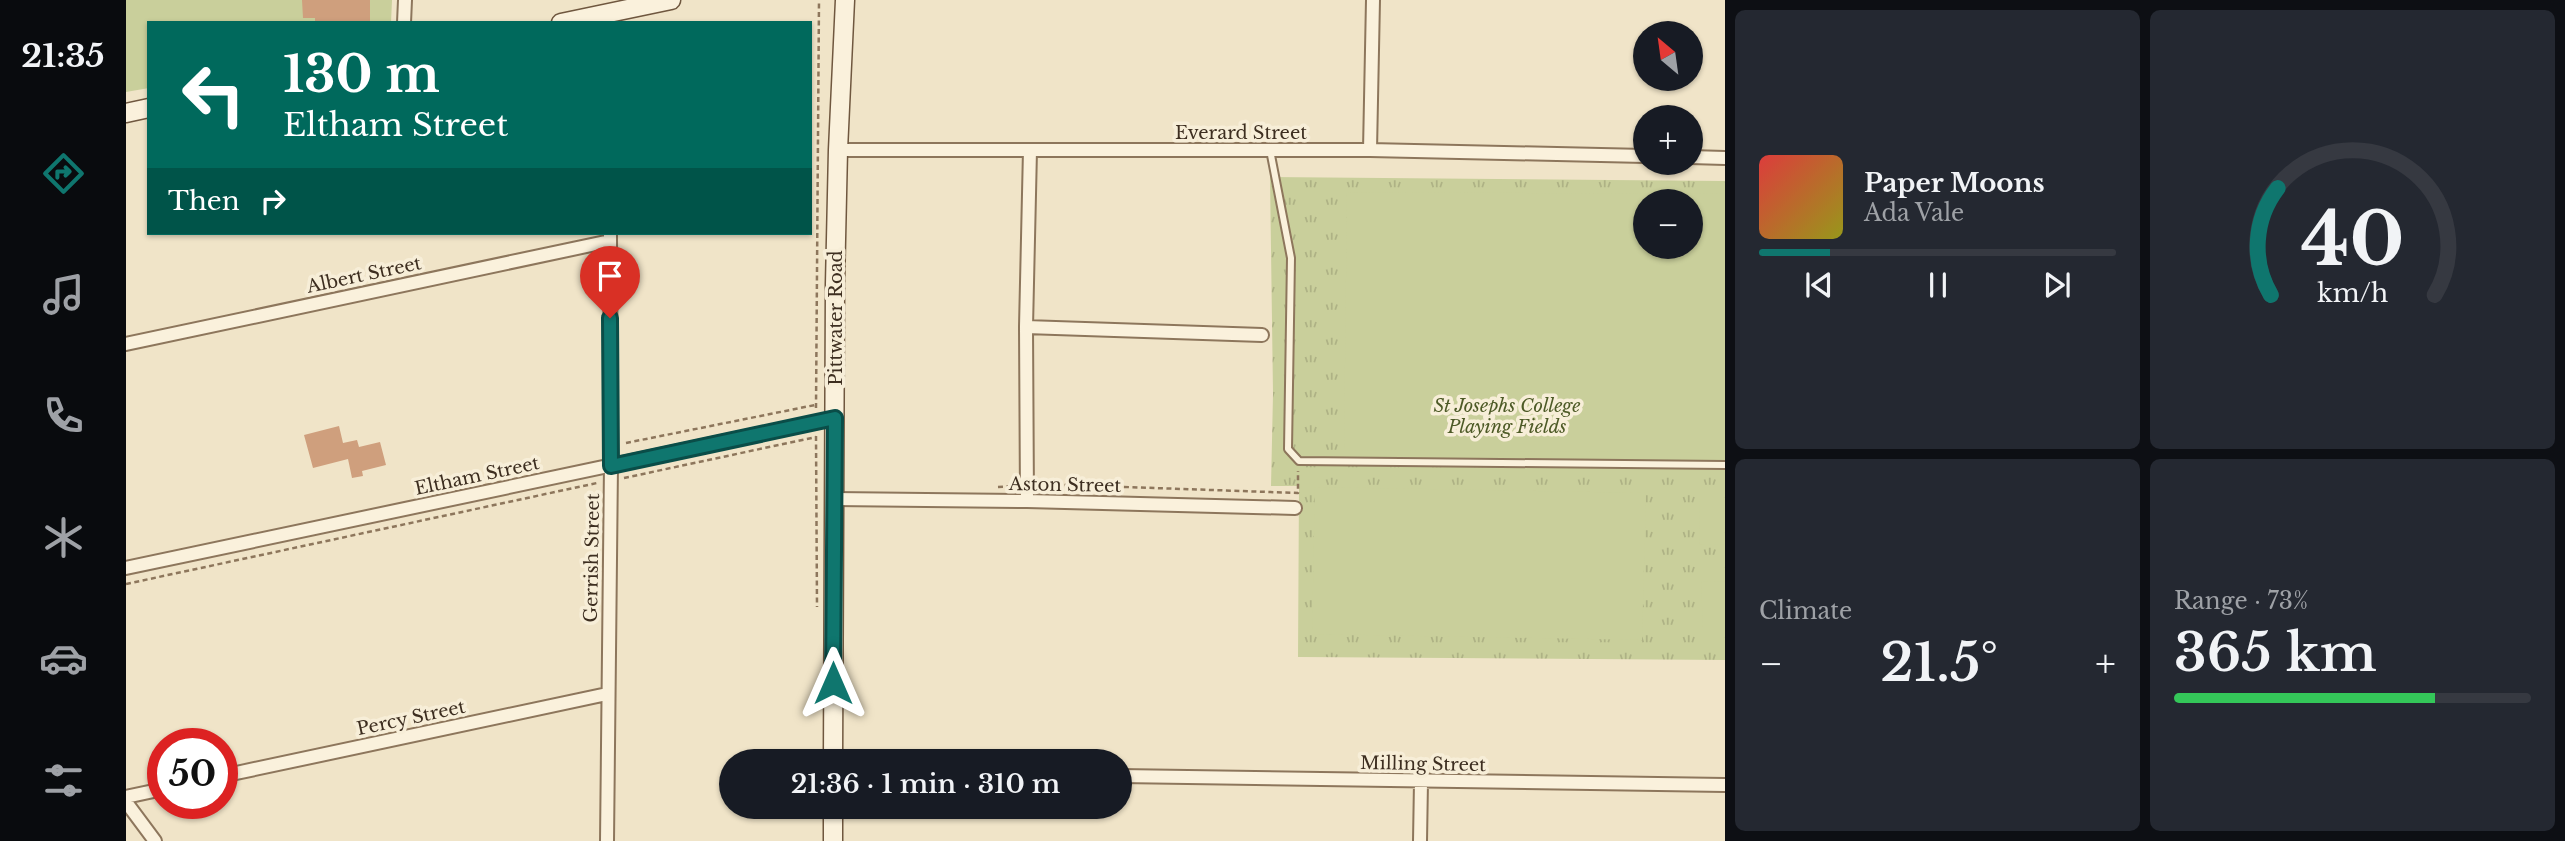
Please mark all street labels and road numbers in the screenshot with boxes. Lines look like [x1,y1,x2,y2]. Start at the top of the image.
street label: Everard Street [1175,122,1307,144]
street label: Pittwater Road [825,250,847,386]
street label: Albert Street [304,252,423,298]
street label: Eltham Street [413,452,541,500]
street label: Aston Street [1008,473,1122,497]
street label: Gerrish Street [580,493,604,623]
street label: Percy Street [355,696,467,740]
street label: Milling Street [1360,752,1486,776]

